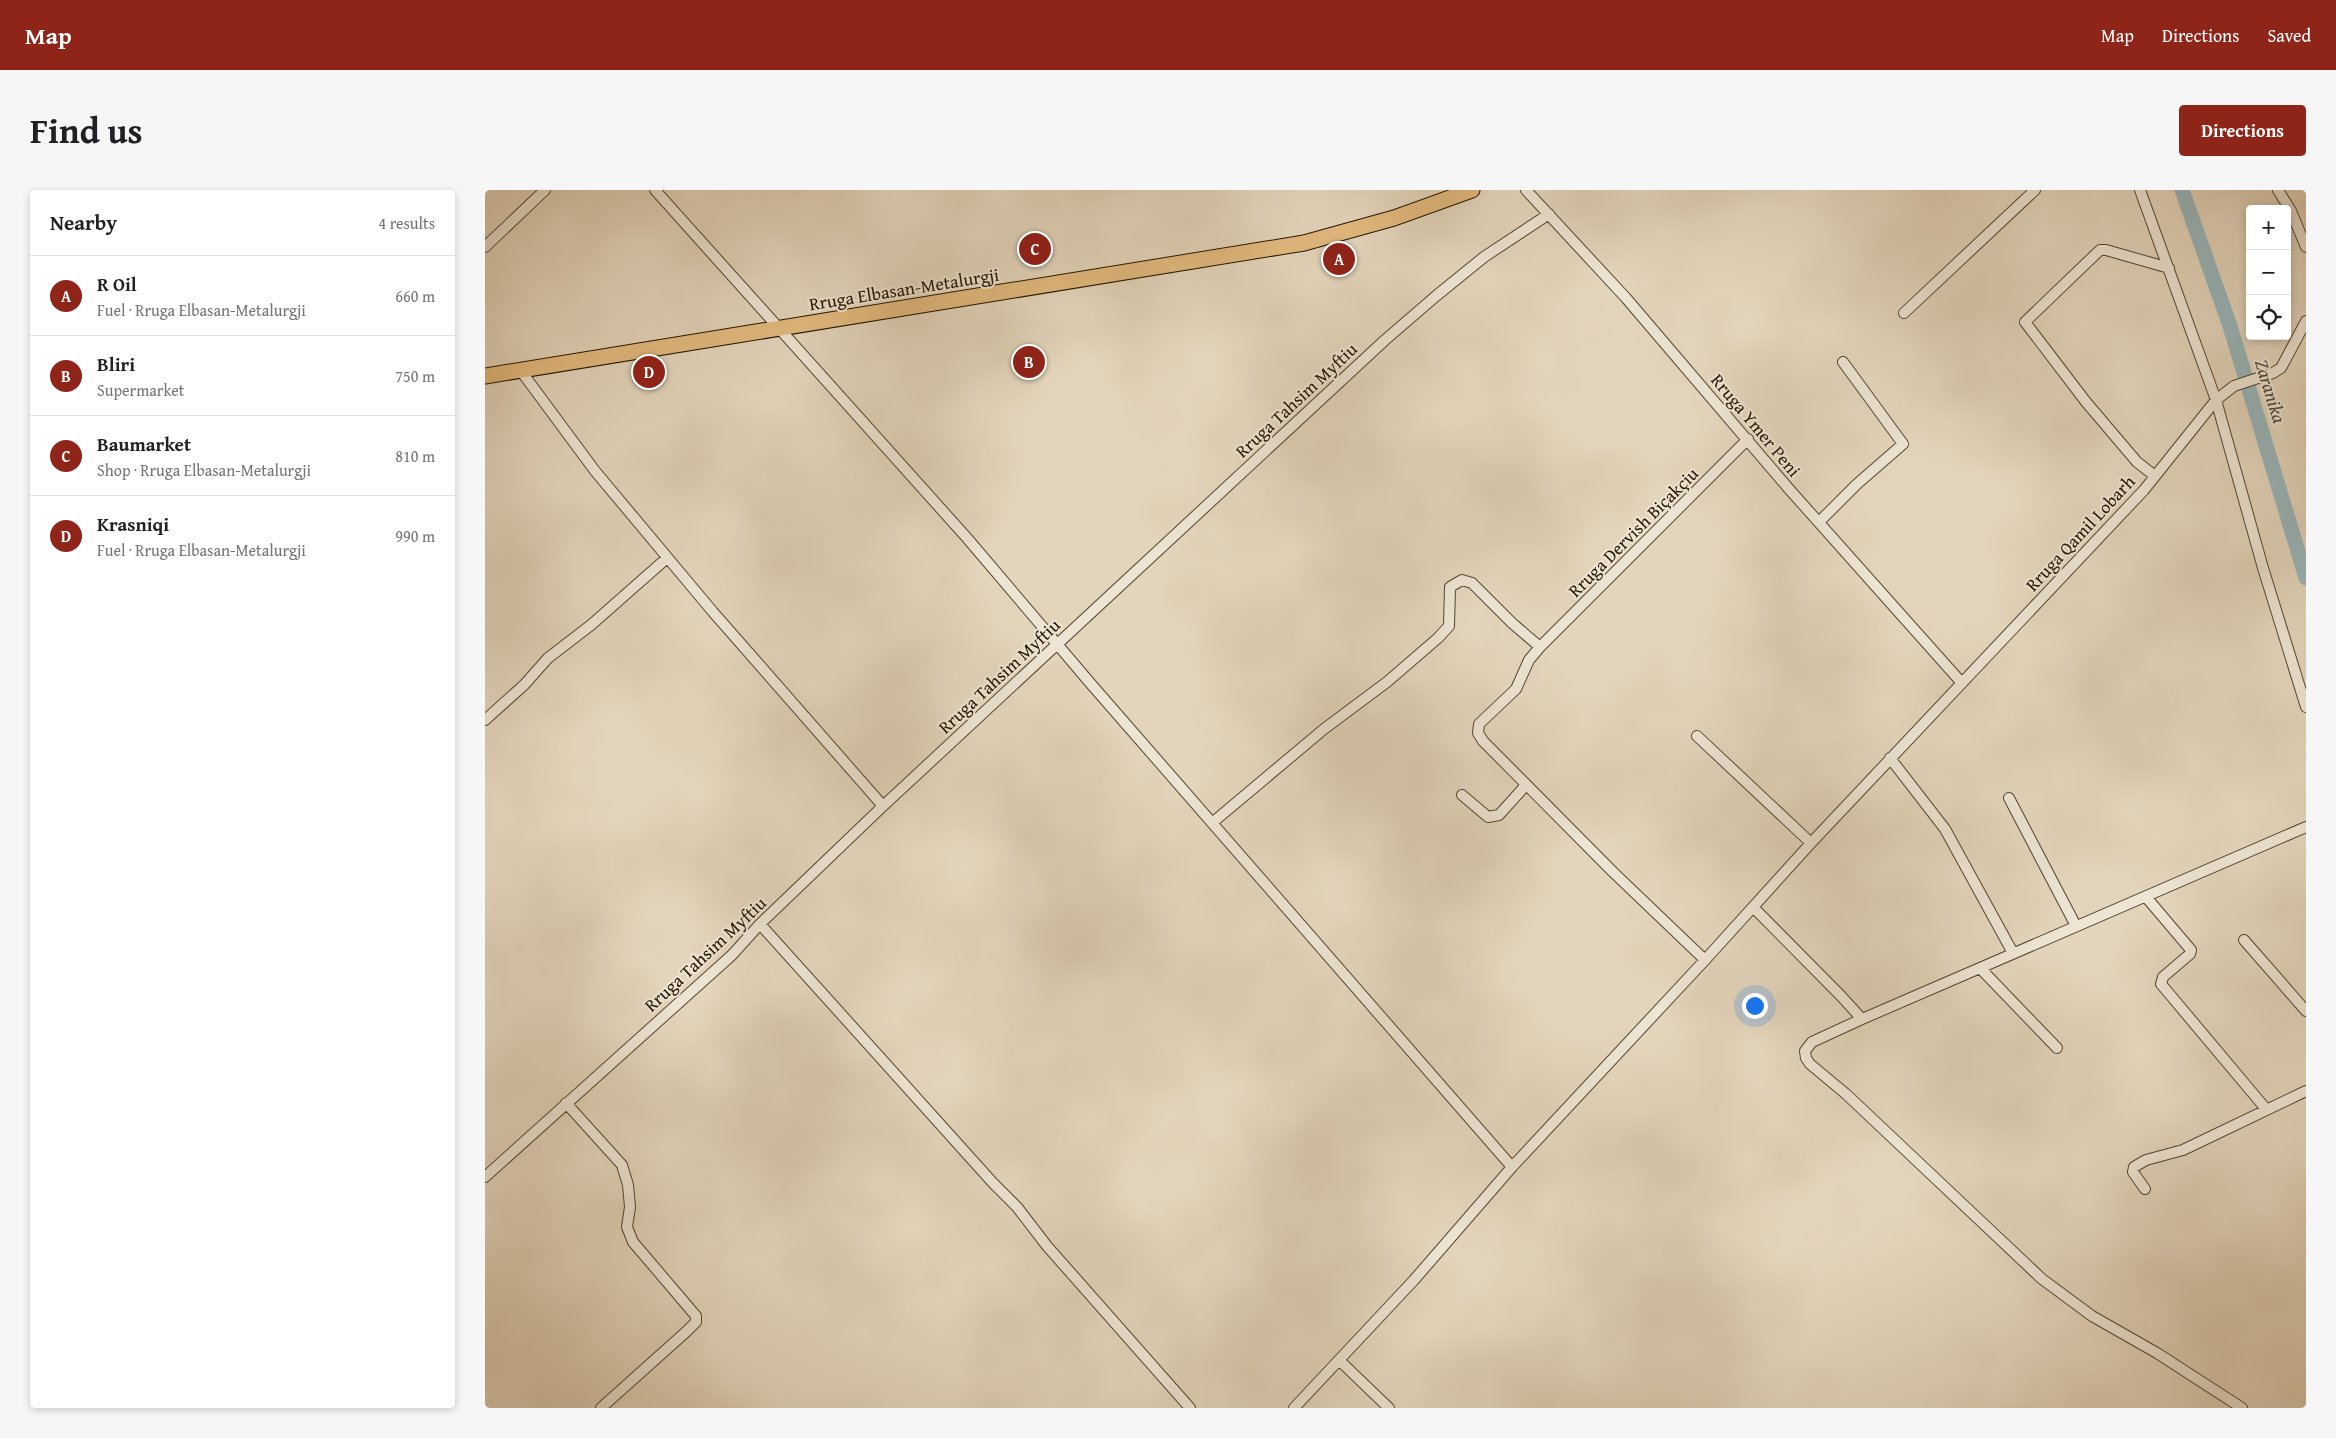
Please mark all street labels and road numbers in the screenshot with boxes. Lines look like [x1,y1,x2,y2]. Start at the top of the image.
street label: Rruga Elbasan-Metalurgji [807,261,1001,317]
street label: Rruga Tahsim Myftiu [1229,336,1363,464]
street label: Rruga Ymer Peni [1705,367,1807,483]
street label: Rruga Dervish Biçakçiu [1562,461,1704,603]
street label: Rruga Qamil Lobarh [2019,469,2141,597]
street label: Rruga Tahsim Myftiu [932,612,1066,740]
street label: Rruga Tahsim Myftiu [638,890,772,1018]

